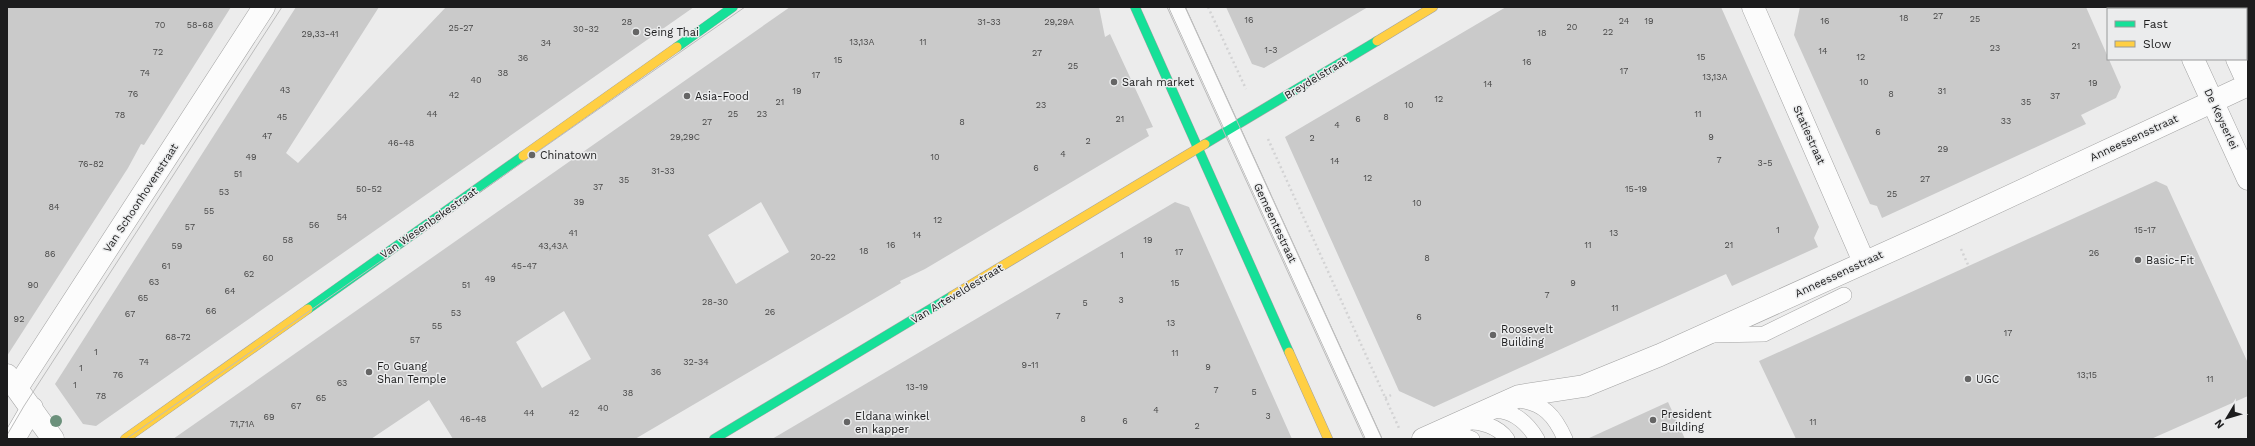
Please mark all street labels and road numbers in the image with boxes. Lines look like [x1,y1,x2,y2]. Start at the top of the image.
street label: Breydelstraat [1282,54,1350,102]
street label: De Keyserlei [2201,86,2241,152]
street label: Statiestraat [1790,104,1828,167]
street label: Anneessensstraat [2088,112,2180,164]
street label: Van Schoonhovenstraat [101,141,181,255]
street label: Gemeentestraat [1251,181,1299,265]
street label: Van Wesenbekestraat [378,184,480,262]
street label: Anneessensstraat [1793,248,1885,300]
street label: Van Arteveldestraat [909,261,1006,327]

